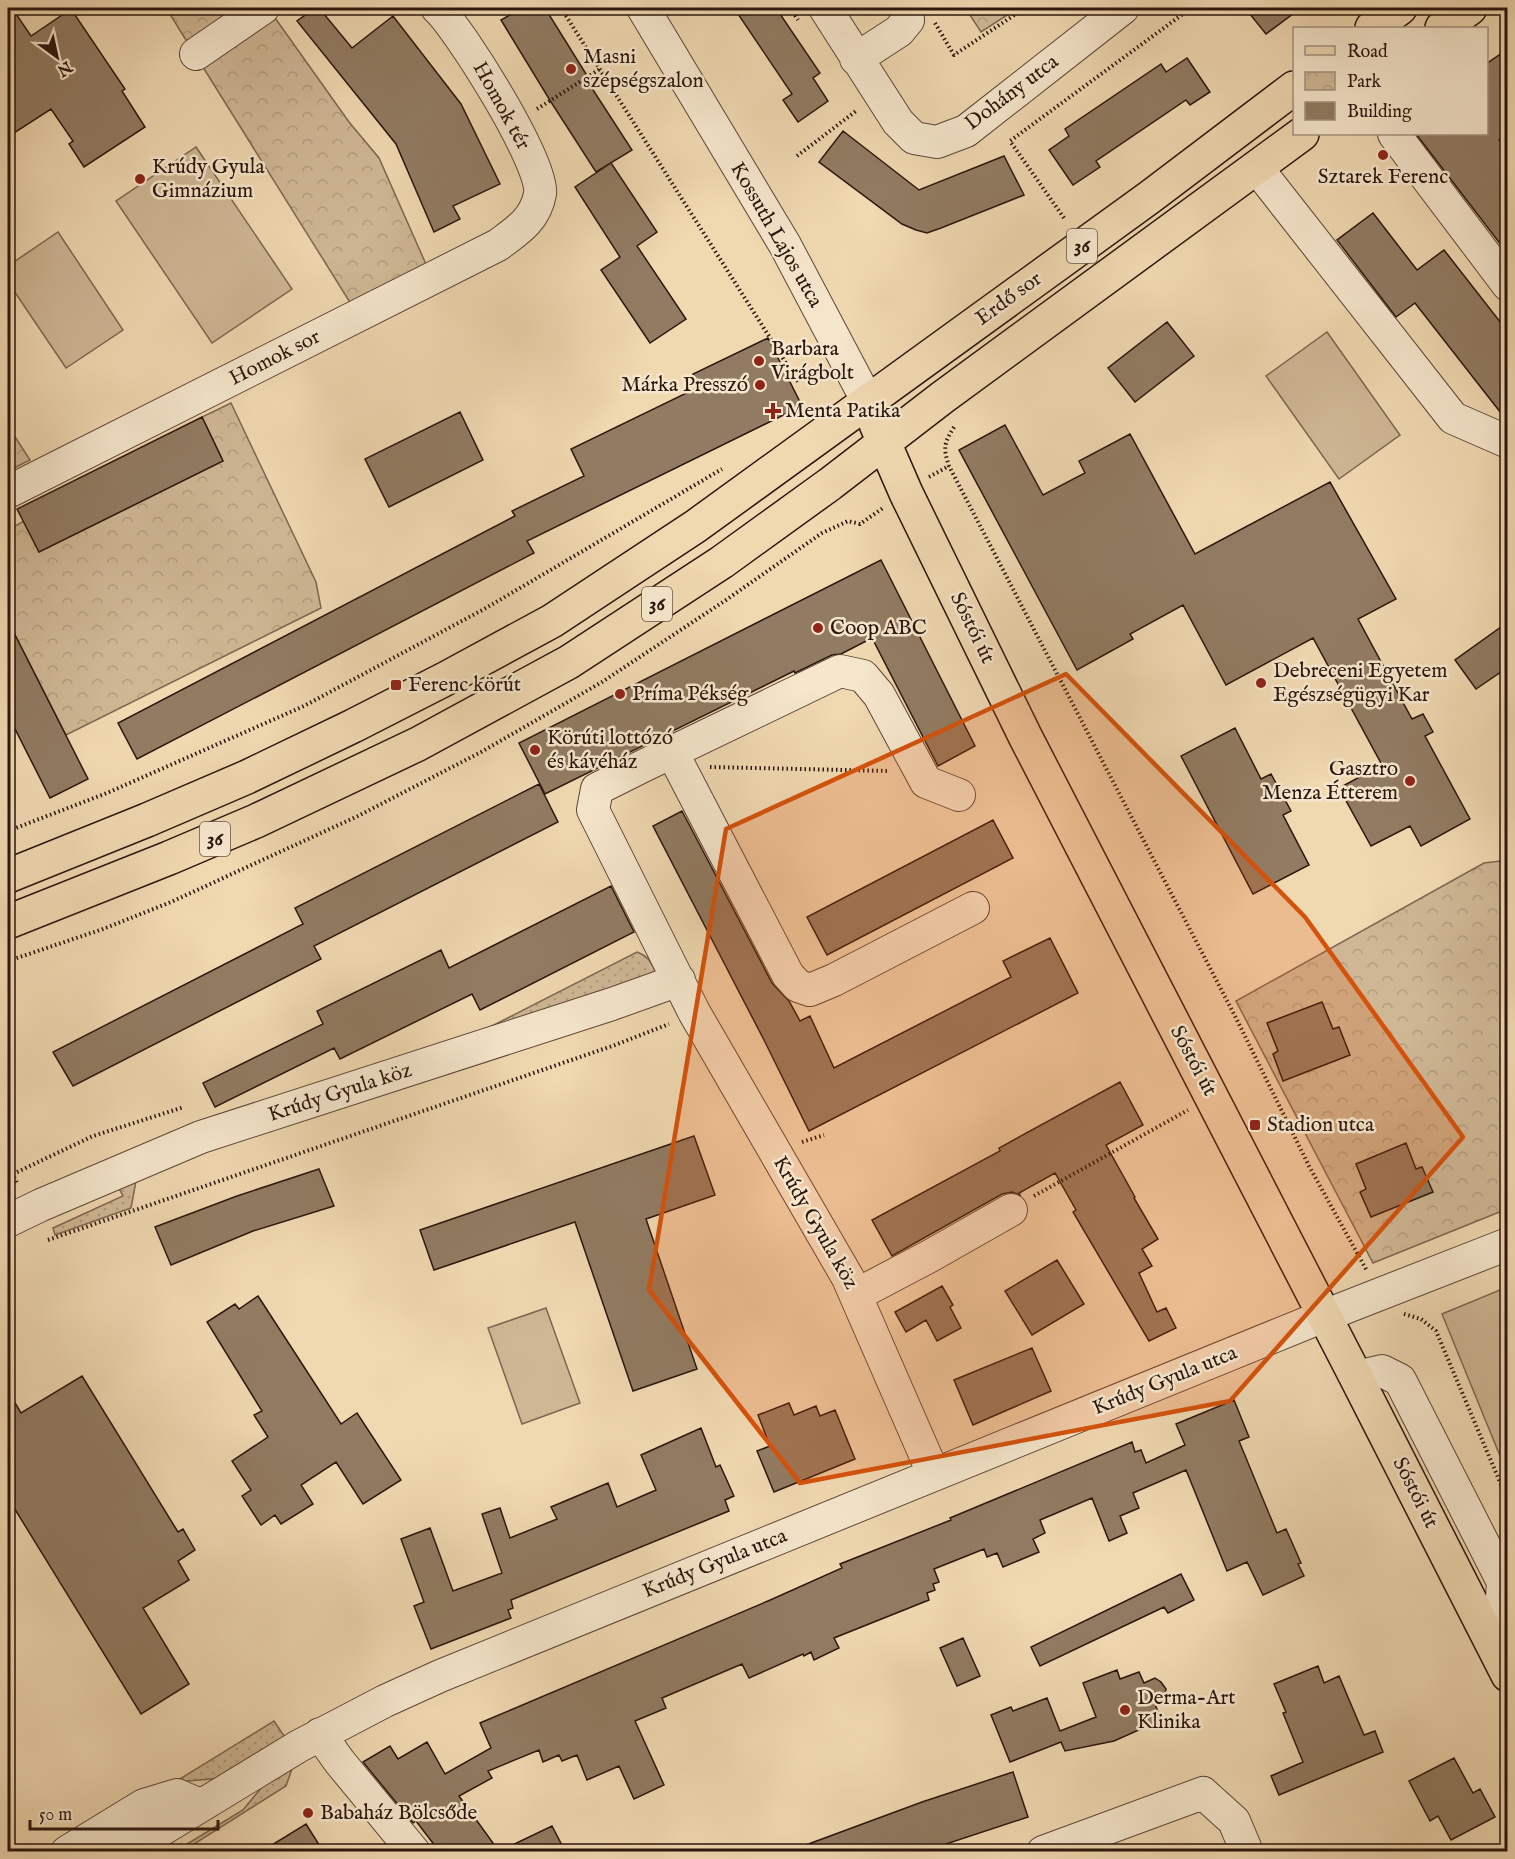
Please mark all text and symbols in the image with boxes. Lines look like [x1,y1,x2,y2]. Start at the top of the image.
north arrow [27,27,87,87]
legend [1293,27,1488,135]
text: Road [1347,41,1388,64]
place label: Masni szépségszalon [583,44,704,95]
street label: Dohány utca [960,48,1065,137]
text: N [53,55,76,80]
street label: Homok tér [466,57,536,155]
marker: Masni szépségszalon [564,62,578,76]
text: Park [1347,71,1382,94]
text: Building [1347,101,1412,124]
marker: Sztarek Ferenc [1376,148,1390,162]
place label: Krúdy Gyula Gimnázium [152,154,265,205]
street label: Kossuth Lajos utca [723,157,829,313]
place label: Sztarek Ferenc [1318,164,1448,191]
marker: Krúdy Gyula Gimnázium [133,172,147,186]
road number: 36 [1067,229,1097,263]
street label: Erdő sor [970,266,1048,332]
street label: Homok sor [225,323,325,392]
place label: Barbara Virágbolt [770,336,854,387]
marker: Barbara Virágbolt [752,354,766,368]
place label: Márka Presszó [621,372,748,399]
marker: Márka Presszó [753,378,767,392]
place label: Menta Patika [785,398,901,425]
marker: Menta Patika [766,404,780,418]
road number: 36 [642,587,672,621]
street label: Sóstói út [943,588,1001,668]
place label: Coop ABC [830,615,927,642]
marker: Coop ABC [811,621,825,635]
place label: Debreceni Egyetem Egészségügyi Kar [1273,658,1447,709]
place label: Ferenc körút [408,672,521,699]
marker: Debreceni Egyetem Egészségügyi Kar [1254,676,1268,690]
marker: Ferenc körút [389,678,403,692]
place label: Príma Pékség [632,681,749,708]
marker: Príma Pékség [613,687,627,701]
place label: Körúti lottózó és kávéház [547,725,673,776]
marker: Körúti lottózó és kávéház [528,743,542,757]
place label: Gasztro Menza Étterem [1262,756,1398,807]
marker: Gasztro Menza Étterem [1403,774,1417,788]
road number: 36 [200,822,230,856]
street label: Sóstói út [1163,1021,1223,1101]
street label: Krúdy Gyula köz [265,1057,415,1129]
place label: Stadion utca [1267,1112,1375,1139]
marker: Stadion utca [1248,1118,1262,1132]
street label: Krúdy Gyula köz [766,1152,864,1295]
street label: Krúdy Gyula utca [1089,1339,1242,1422]
street label: Sóstói út [1386,1453,1444,1533]
street label: Krúdy Gyula utca [639,1522,792,1605]
place label: Derma-Art Klinika [1137,1685,1235,1736]
marker: Derma-Art Klinika [1118,1703,1132,1717]
scale bar [30,1793,218,1831]
place label: Babaház Bölcsőde [320,1800,478,1827]
text: 50 m [39,1804,72,1827]
marker: Babaház Bölcsőde [301,1806,315,1820]

